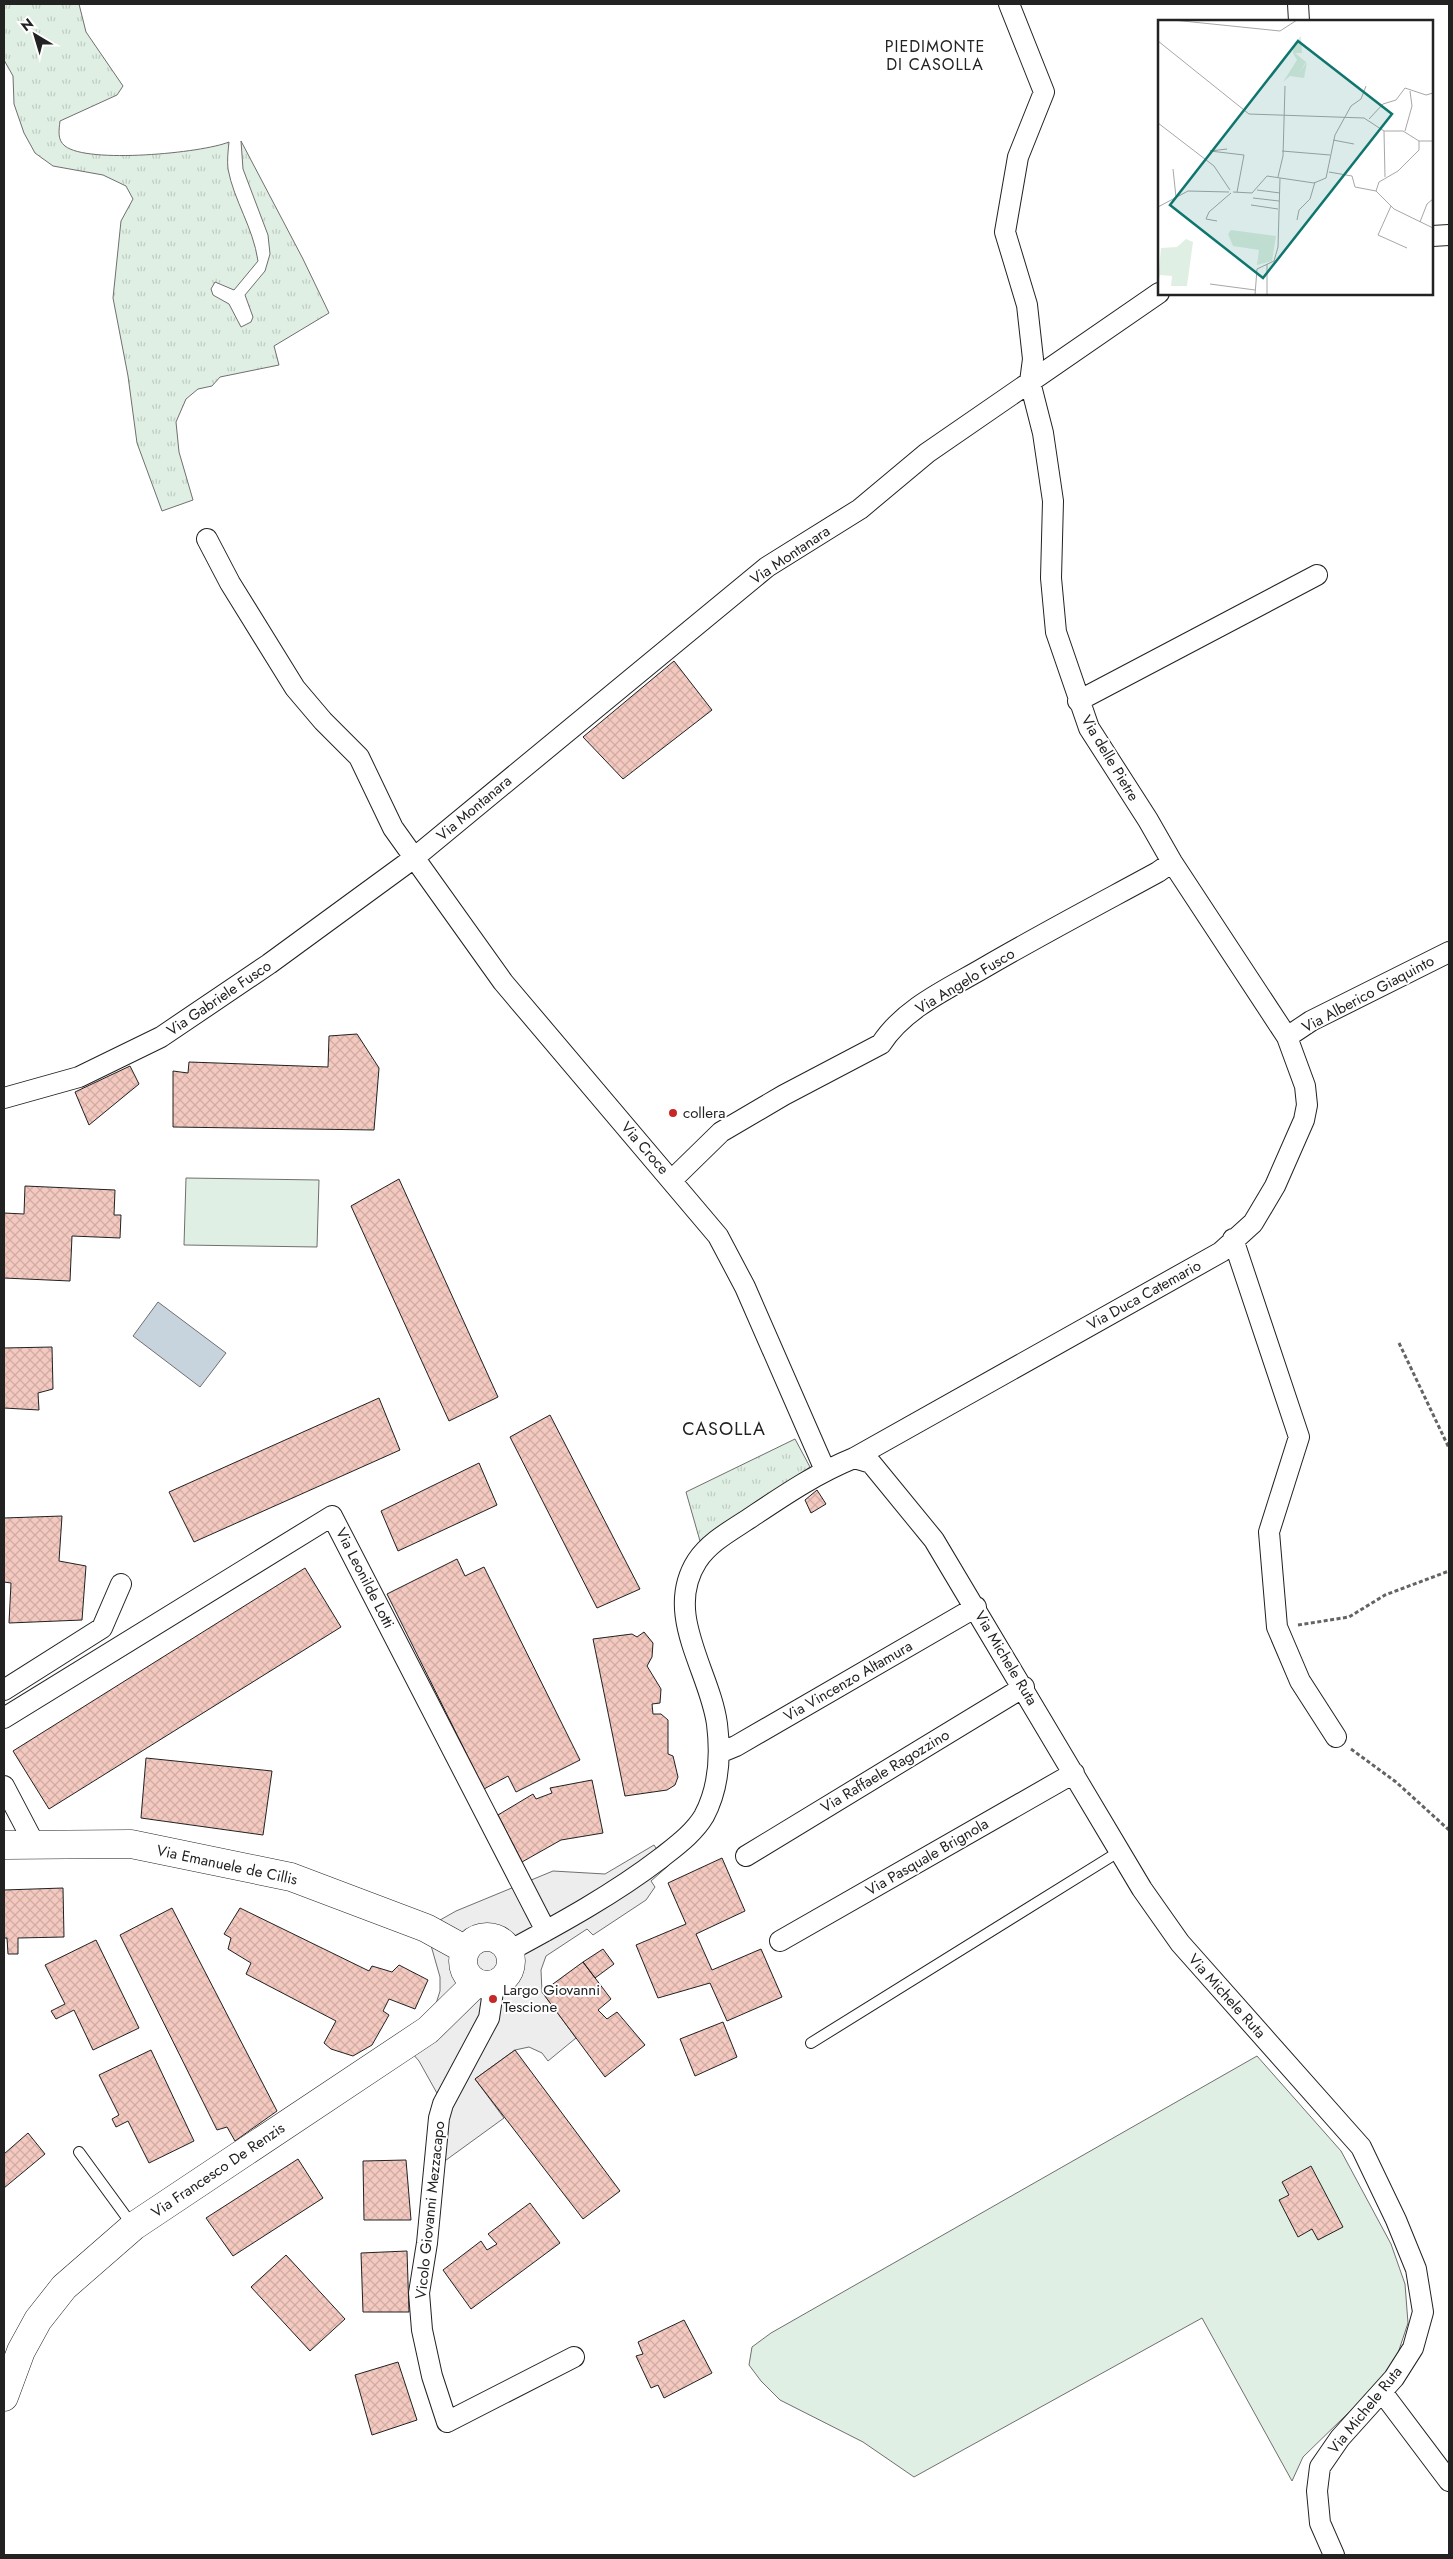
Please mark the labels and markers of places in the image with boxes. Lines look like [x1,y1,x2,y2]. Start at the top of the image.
place label: collera [683,1102,725,1124]
marker: collera [667,1107,679,1119]
place label: Largo Giovanni Tescione [503,1979,600,2018]
marker: Largo Giovanni Tescione [487,1993,499,2005]

